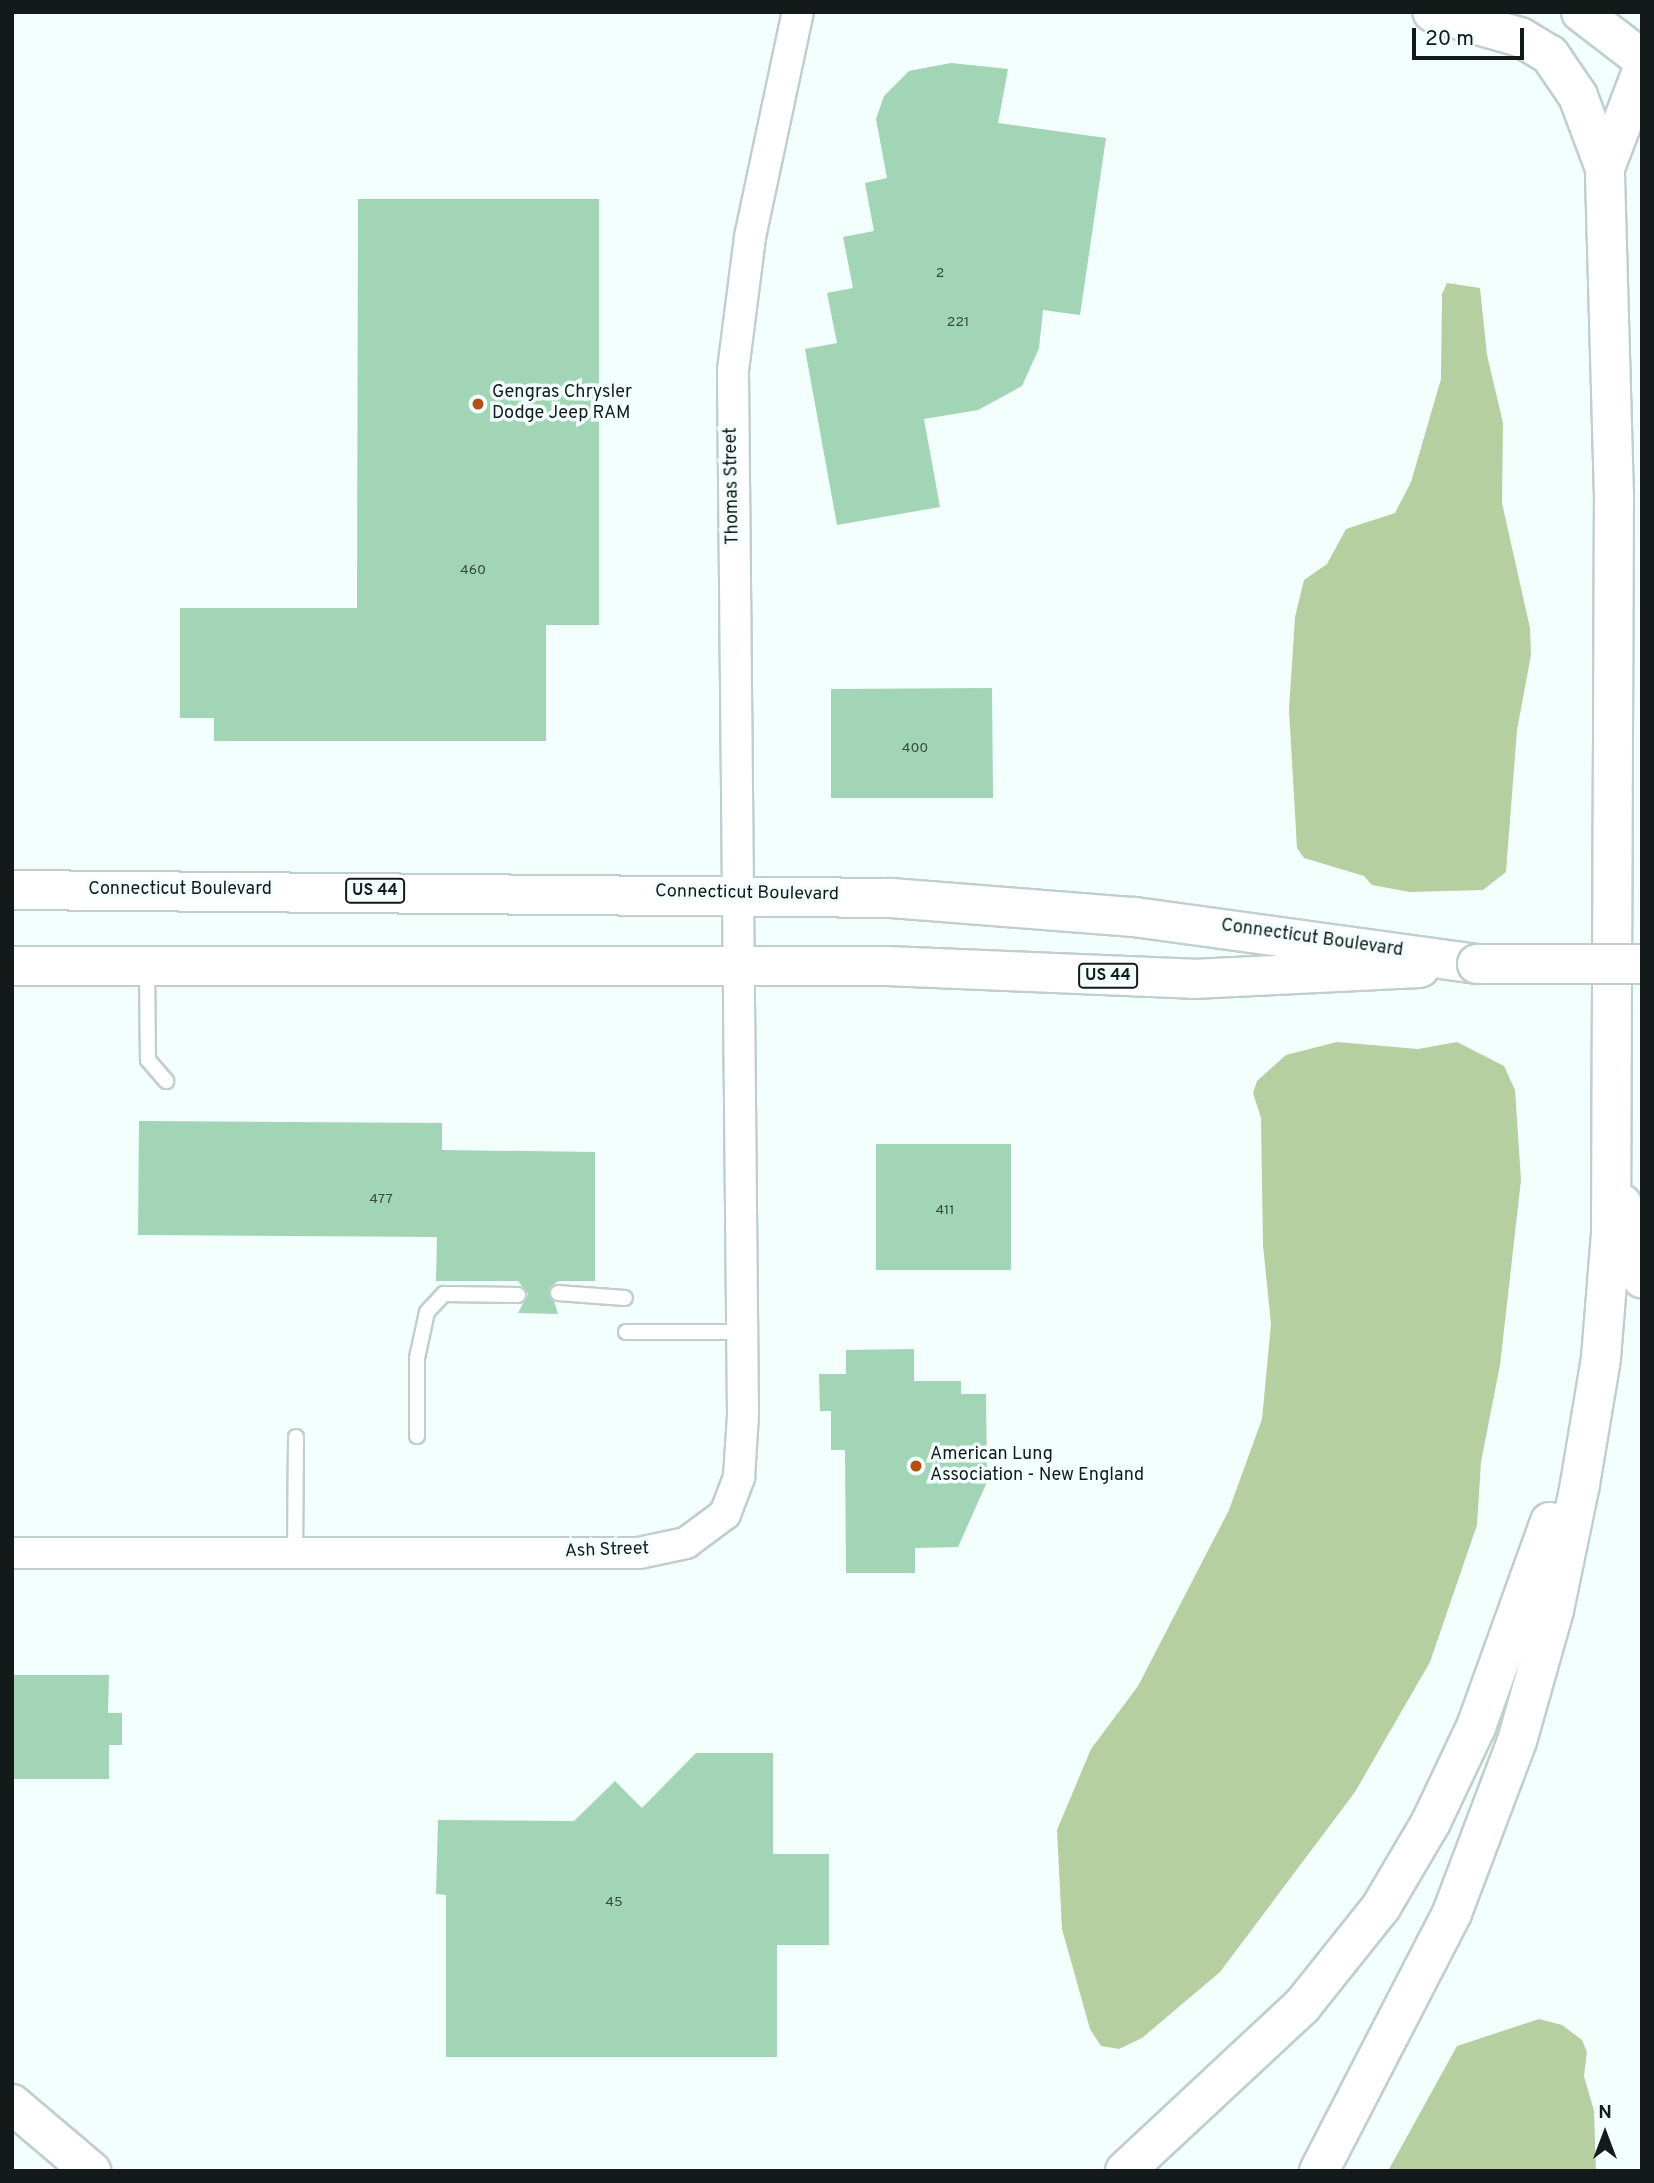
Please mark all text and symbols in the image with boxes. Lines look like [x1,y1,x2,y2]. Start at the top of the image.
scale bar [1416,14,1528,58]
text: 20 m [1425,26,1474,53]
house number: 2 [936,266,944,282]
house number: 221 [947,315,969,331]
place label: Gengras Chrysler Dodge Jeep RAM [492,383,632,426]
marker: Gengras Chrysler Dodge Jeep RAM [470,396,486,412]
street label: Thomas Street [721,427,745,545]
house number: 460 [460,563,486,579]
house number: 400 [902,741,928,757]
road number: US 44 [344,878,406,904]
street label: Connecticut Boulevard [88,879,272,901]
street label: Connecticut Boulevard [655,882,839,906]
street label: Connecticut Boulevard [1220,916,1404,962]
road number: US 44 [1076,964,1140,988]
house number: 477 [369,1192,393,1208]
house number: 411 [935,1203,955,1219]
place label: American Lung Association - New England [930,1445,1144,1488]
marker: American Lung Association - New England [908,1458,924,1474]
street label: Ash Street [564,1539,650,1563]
house number: 45 [605,1895,623,1911]
north arrow [1570,2099,1640,2169]
text: N [1598,2101,1612,2125]

